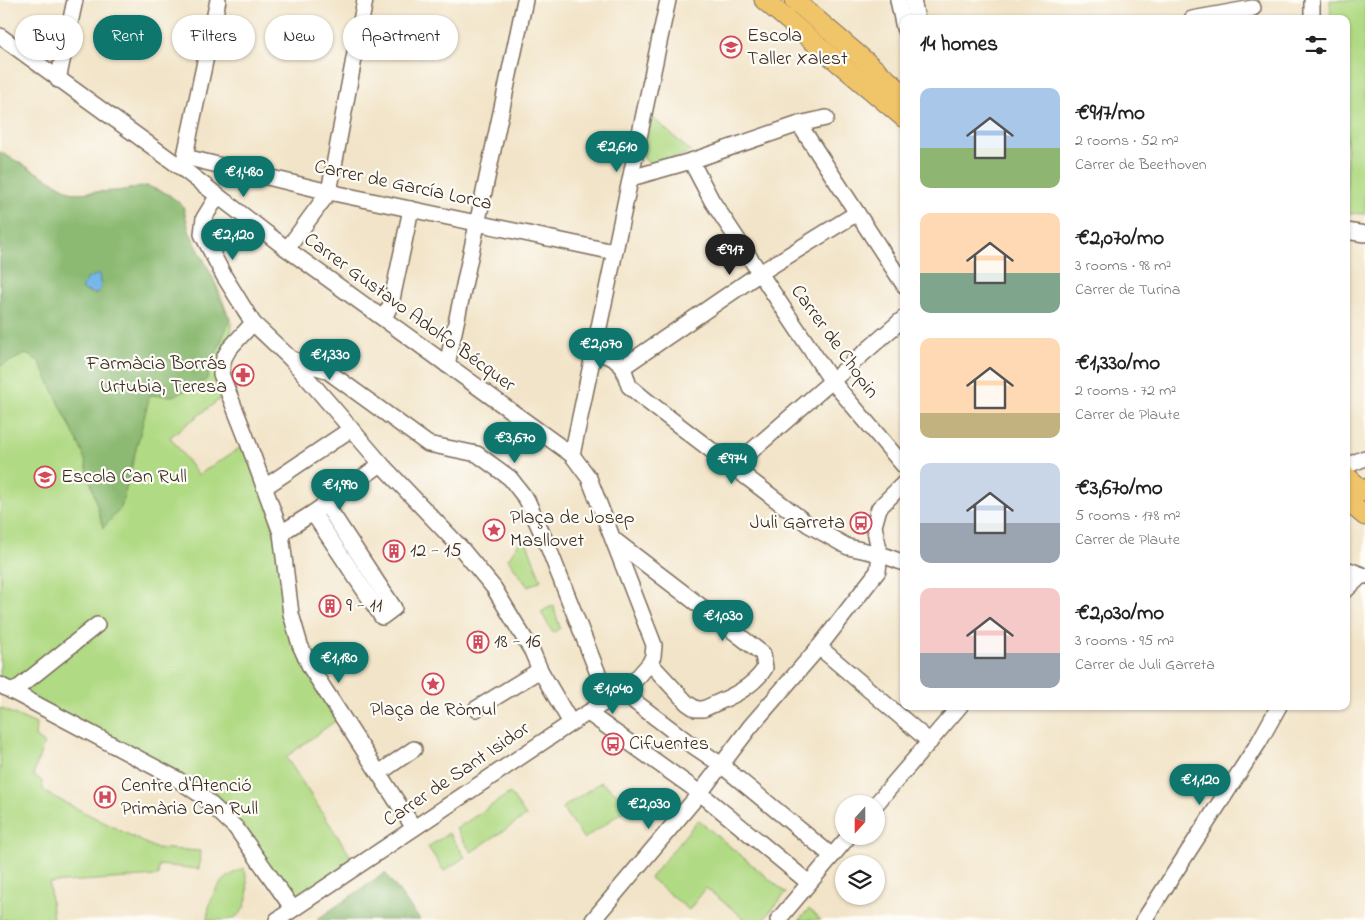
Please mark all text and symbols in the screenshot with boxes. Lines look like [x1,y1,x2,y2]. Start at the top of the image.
chip: Buy [15,15,83,60]
chip: Rent [93,15,162,60]
chip: Filters [172,15,255,60]
chip: New [265,15,333,60]
chip: Apartment [343,15,458,60]
place label: Escola Taller Xalest [747,22,848,74]
text: 14 homes [920,30,998,60]
icon: filters [1302,31,1330,59]
school or university icon: Escola Taller Xalest [719,35,743,59]
text: €917/mo [1075,99,1145,129]
icon: home [960,108,1020,168]
text: 2 rooms · 52 m² [1075,129,1179,153]
pin: €2,610 [576,130,658,173]
text: €2,610 [597,135,637,159]
street label: Carrer de García Lorca [311,153,495,219]
text: Carrer de Beethoven [1075,153,1207,177]
pin: €1,480 [203,156,285,198]
text: €1,480 [225,160,263,184]
pin: €2,120 [192,218,274,261]
text: €2,120 [212,223,254,247]
text: €2,070/mo [1075,224,1164,254]
street label: Carrer Gustavo Adolfo Bécquer [297,226,521,400]
icon: home [960,233,1020,293]
pin: €917 [700,234,760,276]
text: €917 [716,238,744,262]
text: 3 rooms · 98 m² [1075,254,1171,278]
text: Carrer de Turina [1075,278,1180,302]
street label: Carrer de Chopin [783,279,885,405]
pin: €2,070 [560,328,642,370]
text: €2,070 [580,332,622,356]
pin: €1,330 [289,338,371,381]
text: €1,330 [310,343,350,367]
text: €1,330/mo [1075,349,1160,379]
place label: Farmàcia Borrás Urtubia, Teresa [86,350,227,402]
icon: home [960,358,1020,418]
pharmacy icon: Farmàcia Borrás Urtubia, Teresa [231,363,255,387]
text: 2 rooms · 72 m² [1075,379,1176,403]
text: Carrer de Plaute [1075,403,1180,427]
pin: €3,670 [474,422,556,464]
text: €3,670 [494,426,536,450]
pin: €974 [702,442,762,485]
text: €974 [717,447,747,471]
place label: Escola Can Rull [61,463,187,492]
school or university icon: Escola Can Rull [33,465,57,489]
pin: €1,990 [299,468,381,511]
text: €1,990 [322,473,358,497]
text: €3,670/mo [1075,474,1163,504]
icon: home [960,483,1020,543]
place label: Plaça de Josep Masllovet [510,504,635,556]
text: 5 rooms · 178 m² [1075,504,1181,528]
place label: Juli Garreta [750,509,845,538]
bus stop icon: Juli Garreta [849,511,873,535]
place icon: Plaça de Josep Masllovet [482,518,506,542]
text: Carrer de Plaute [1075,528,1180,552]
place label: 12 - 15 [410,537,462,566]
building icon: 12 - 15 [382,539,406,563]
place label: 9 - 11 [346,592,382,621]
building icon: 9 - 11 [318,594,342,618]
text: €2,030/mo [1075,599,1164,629]
pin: €1,030 [682,600,764,642]
text: €1,030 [703,604,743,628]
icon: home [960,608,1020,668]
place label: 18 - 16 [494,628,541,657]
text: 3 rooms · 95 m² [1075,629,1174,653]
building icon: 18 - 16 [466,630,490,654]
pin: €1,180 [298,642,380,684]
text: €1,180 [321,646,358,670]
text: Carrer de Juli Garreta [1075,653,1215,677]
place icon: Plaça de Ròmul [421,672,445,696]
pin: €1,040 [572,672,654,715]
text: €1,040 [593,677,633,701]
place label: Plaça de Ròmul [370,696,496,725]
street label: Carrer de Sant Isidor [378,715,537,835]
place label: Cifuentes [629,730,709,759]
bus stop icon: Cifuentes [601,732,625,756]
pin: €1,120 [1159,764,1241,806]
text: €1,120 [1181,768,1219,792]
place label: Centre d'Atenció Primària Can Rull [121,772,258,824]
hospital icon: Centre d'Atenció Primària Can Rull [93,785,117,809]
pin: €2,030 [608,788,690,830]
text: €2,030 [628,792,670,816]
north arrow [835,795,885,845]
map controls [835,795,885,905]
button: layers [835,855,885,905]

